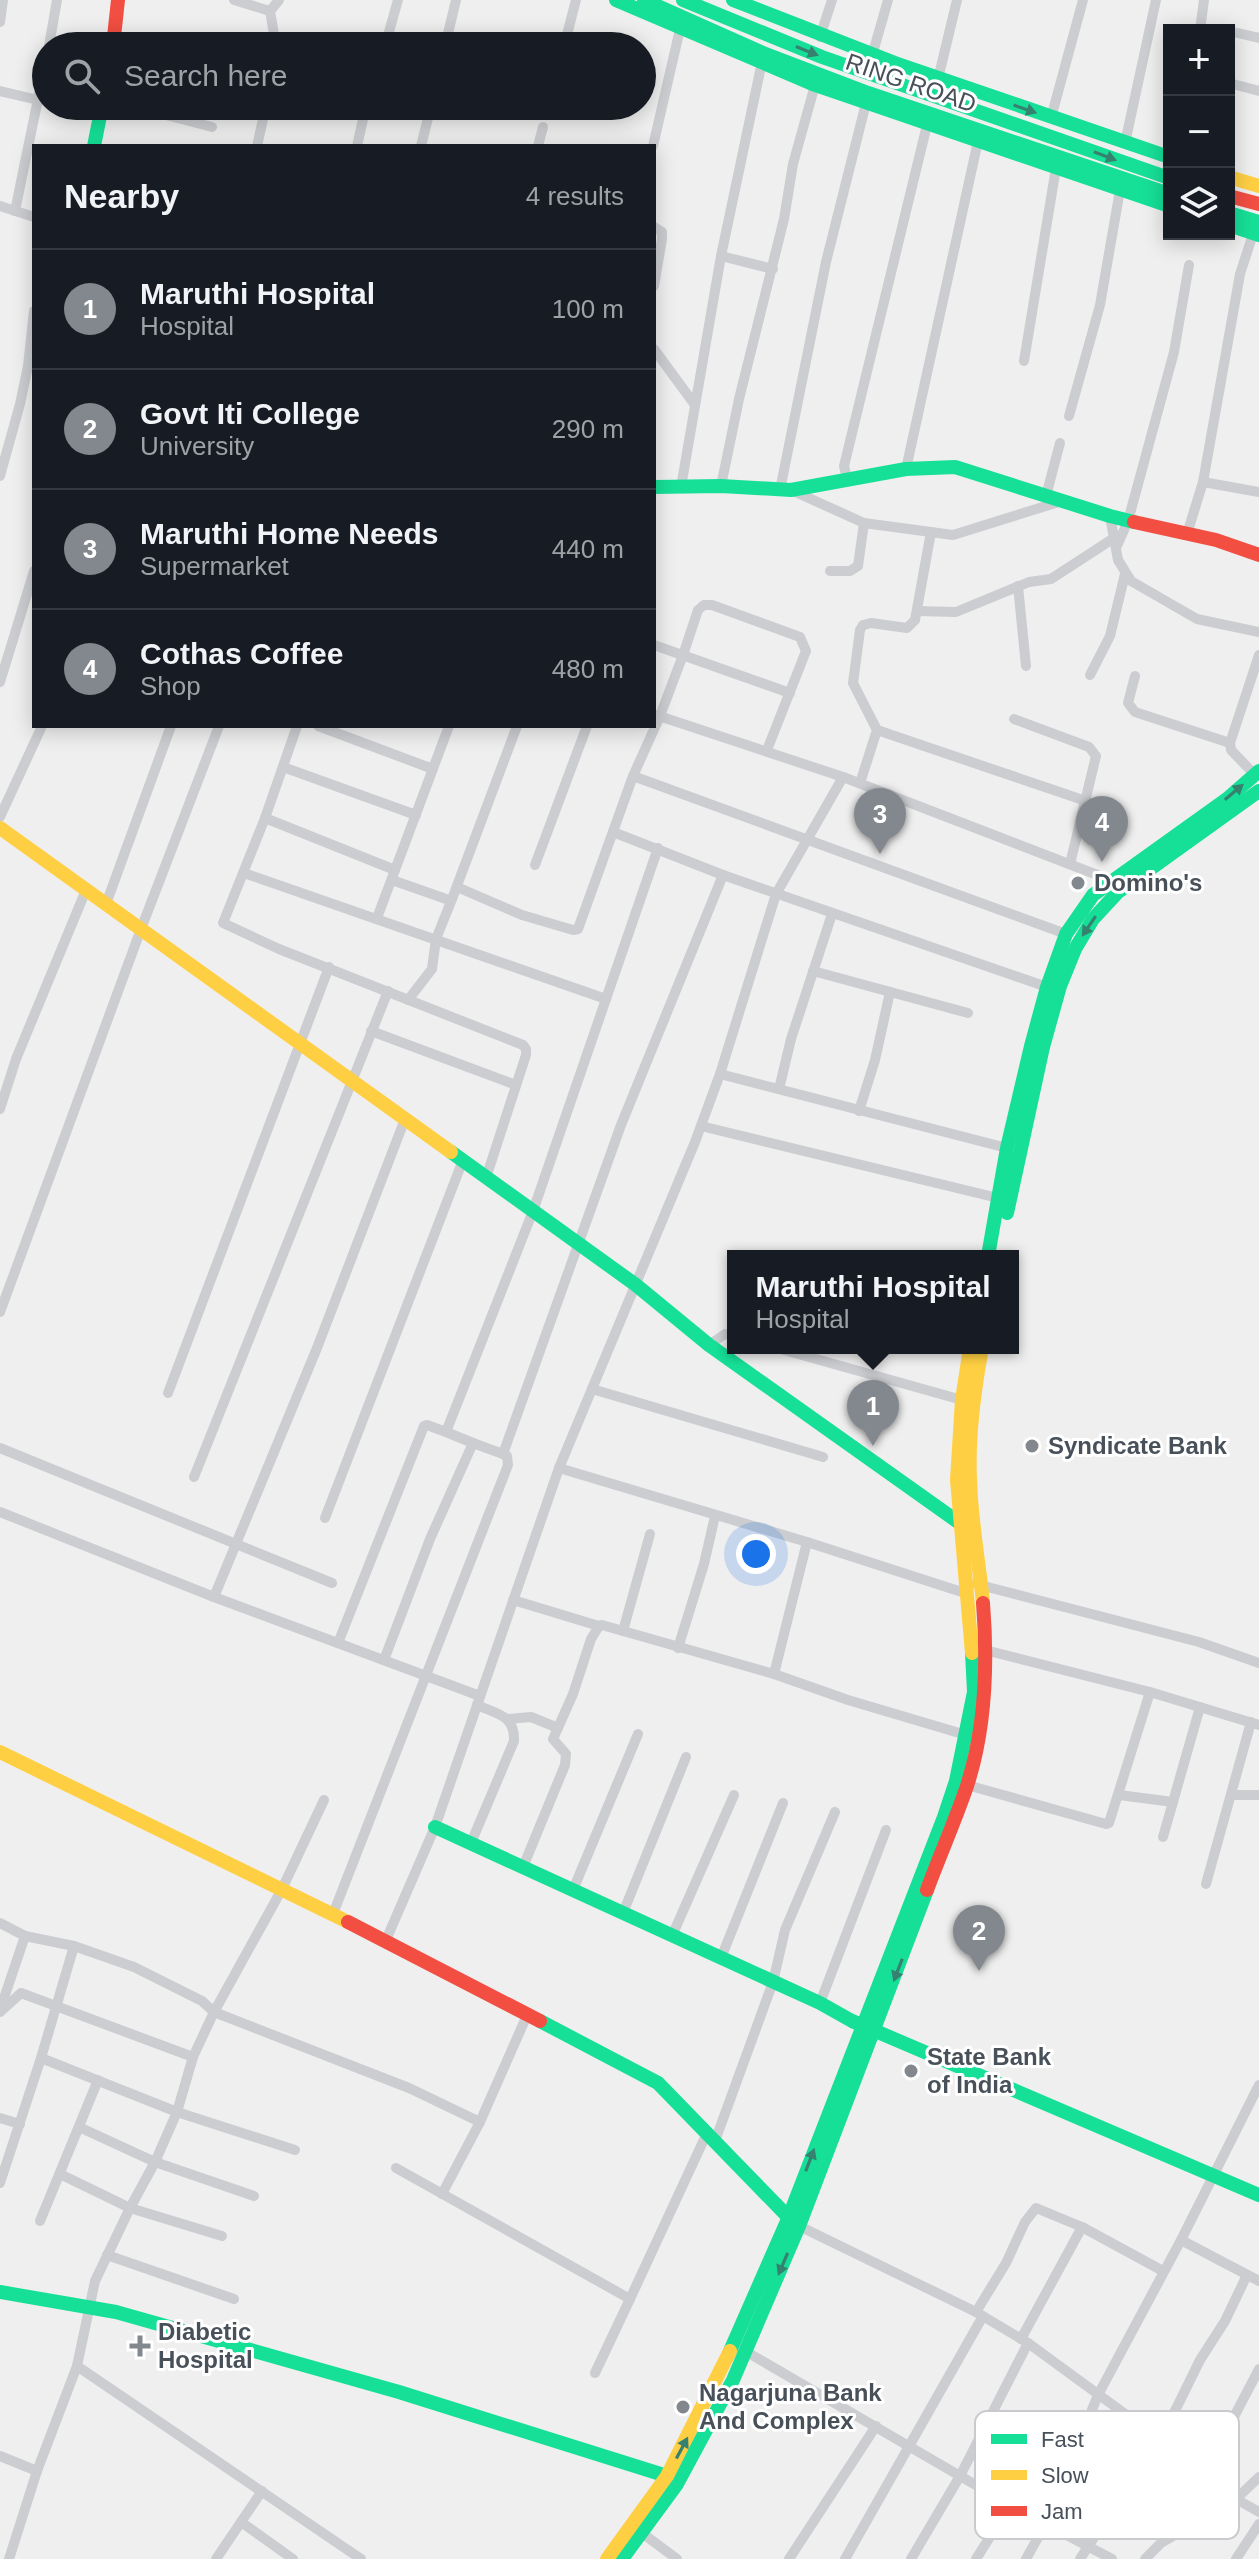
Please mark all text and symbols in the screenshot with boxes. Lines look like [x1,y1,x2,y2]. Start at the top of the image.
map controls [1163,24,1235,240]
button: + [1163,24,1235,96]
search box [32,32,656,120]
one-way arrow [795,45,819,58]
street label: RING ROAD [842,48,980,117]
icon: search [60,54,104,98]
text: Search here [124,59,287,92]
button: − [1163,96,1235,168]
one-way arrow [1013,103,1037,116]
one-way arrow [1093,150,1117,163]
button: layers [1163,168,1235,240]
text: Nearby [64,177,179,215]
text: 4 results [526,181,624,211]
text: Maruthi Hospital [140,277,375,310]
text: 1 [83,294,97,324]
text: 100 m [552,294,624,324]
text: Hospital [140,311,234,341]
text: Govt Iti College [140,397,360,430]
text: 2 [83,414,97,444]
text: 290 m [552,414,624,444]
text: University [140,431,254,461]
text: Maruthi Home Needs [140,517,438,550]
text: 3 [83,534,97,564]
text: 440 m [552,534,624,564]
text: Supermarket [140,551,289,581]
text: Cothas Coffee [140,637,343,670]
text: 4 [83,654,97,684]
text: 480 m [552,654,624,684]
text: Shop [140,671,201,701]
one-way arrow [1224,784,1244,801]
pin: 3 [854,788,906,854]
pin: 4 [1076,796,1128,862]
place label: Domino's [1094,869,1202,896]
marker: Domino's [1069,874,1087,892]
one-way arrow [1083,915,1097,937]
popup [727,1250,1019,1354]
text: Maruthi Hospital [755,1270,991,1303]
text: Hospital [755,1304,849,1334]
pin: 1 [847,1380,899,1446]
place label: Syndicate Bank [1048,1432,1227,1459]
marker: Syndicate Bank [1023,1437,1041,1455]
your location [736,1534,776,1574]
pin: 2 [953,1905,1005,1971]
one-way arrow [891,1958,904,1982]
place label: State Bank of India [927,2043,1052,2098]
marker: State Bank of India [902,2062,920,2080]
one-way arrow [804,2147,817,2171]
one-way arrow [776,2252,789,2276]
place label: Diabetic Hospital [158,2318,253,2373]
marker: Diabetic Hospital [129,2335,151,2357]
place label: Nagarjuna Bank And Complex [699,2379,882,2434]
marker: Nagarjuna Bank And Complex [674,2398,692,2416]
legend [975,2411,1239,2539]
text: Fast [1041,2427,1084,2452]
one-way arrow [675,2436,688,2459]
text: Slow [1041,2463,1089,2488]
text: Jam [1041,2499,1083,2524]

